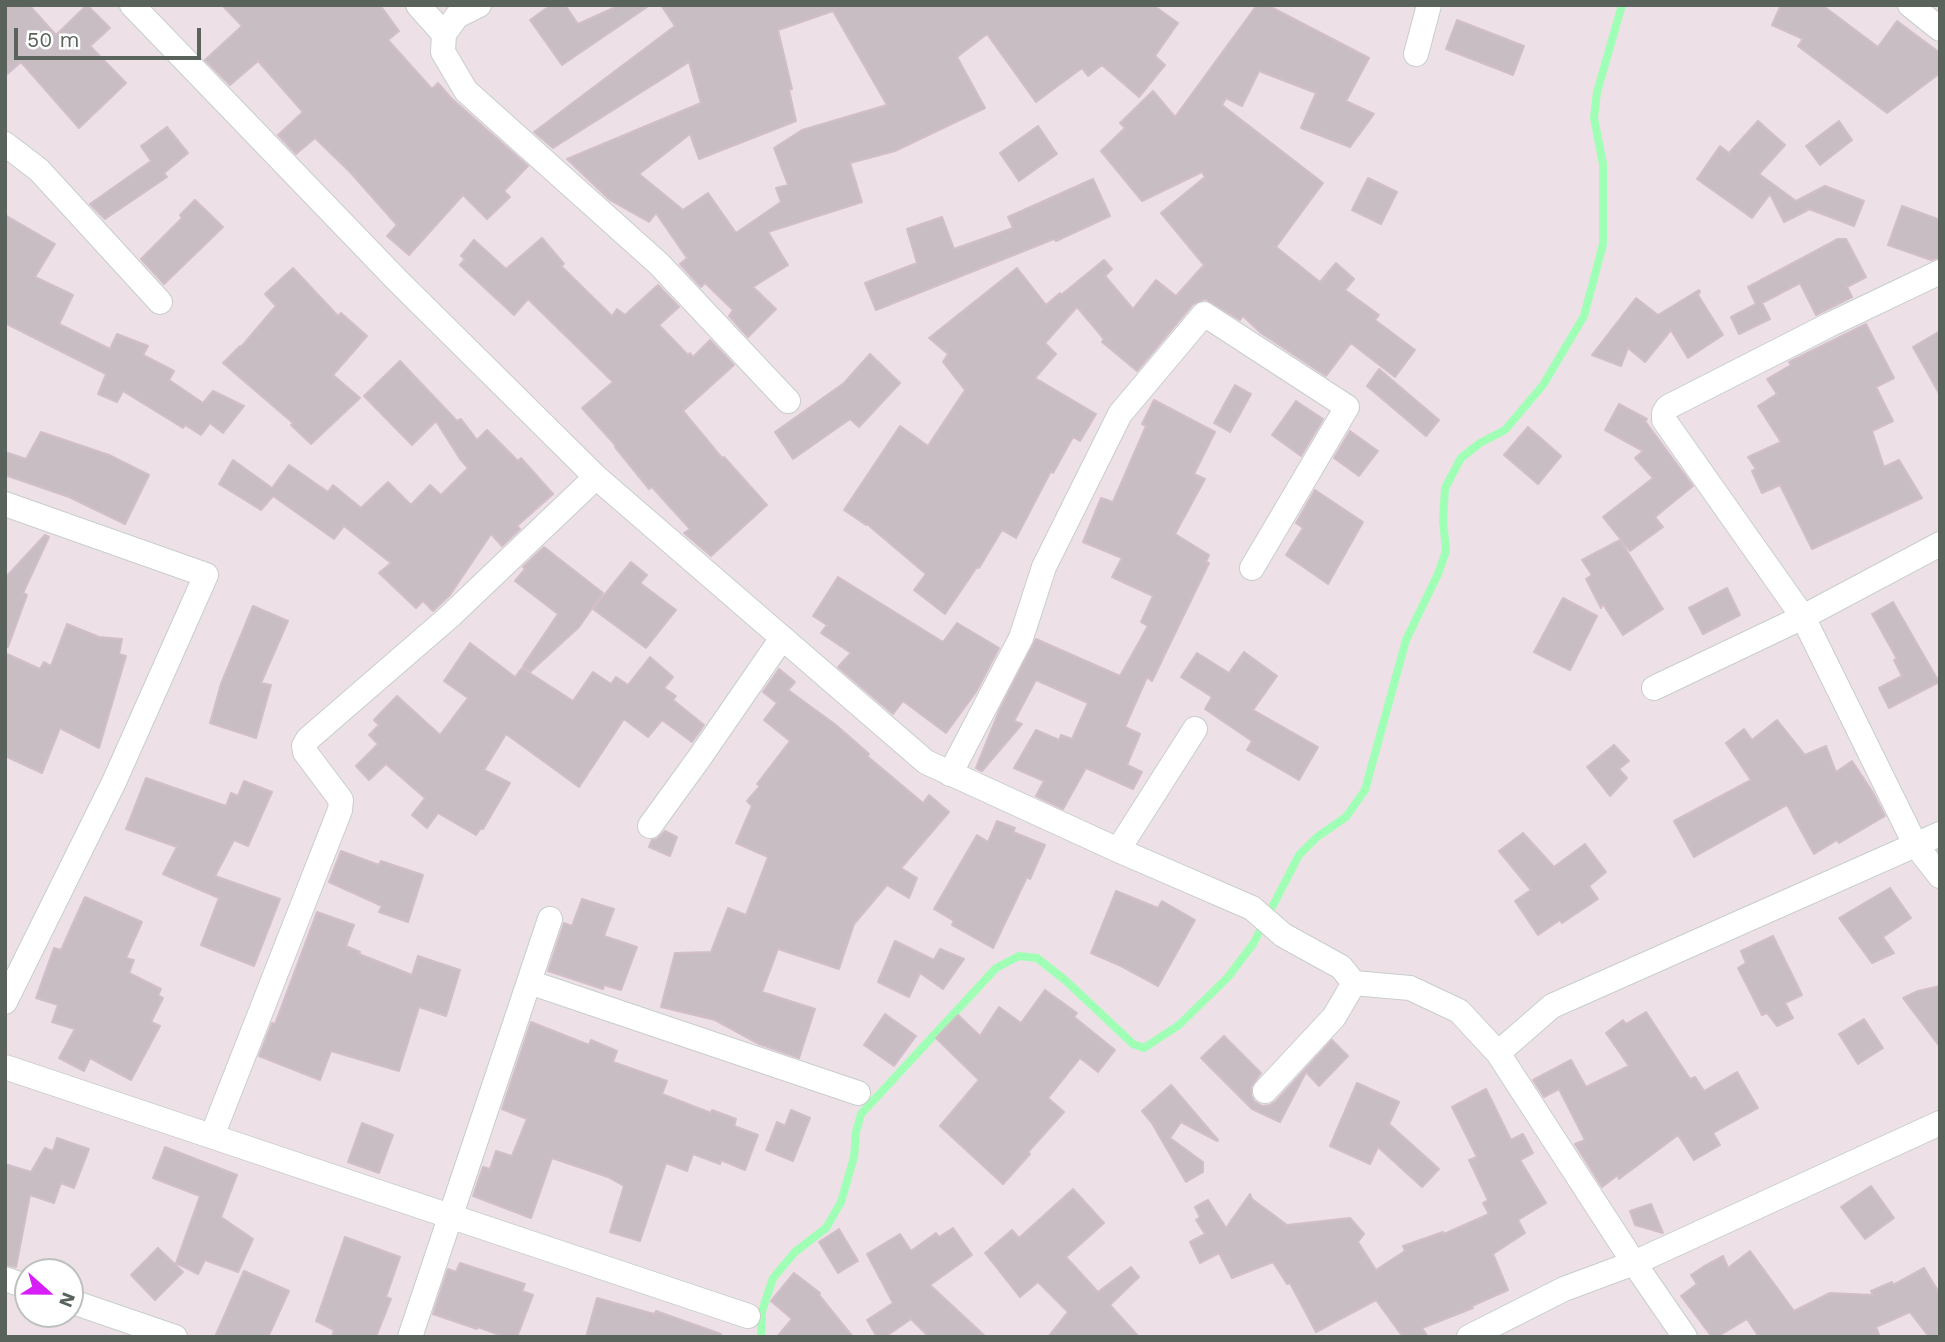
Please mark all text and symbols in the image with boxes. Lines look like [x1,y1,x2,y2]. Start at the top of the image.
scale bar [18,14,205,58]
text: 50 m [27,27,79,52]
north arrow [14,1258,84,1328]
text: N [54,1289,80,1311]

